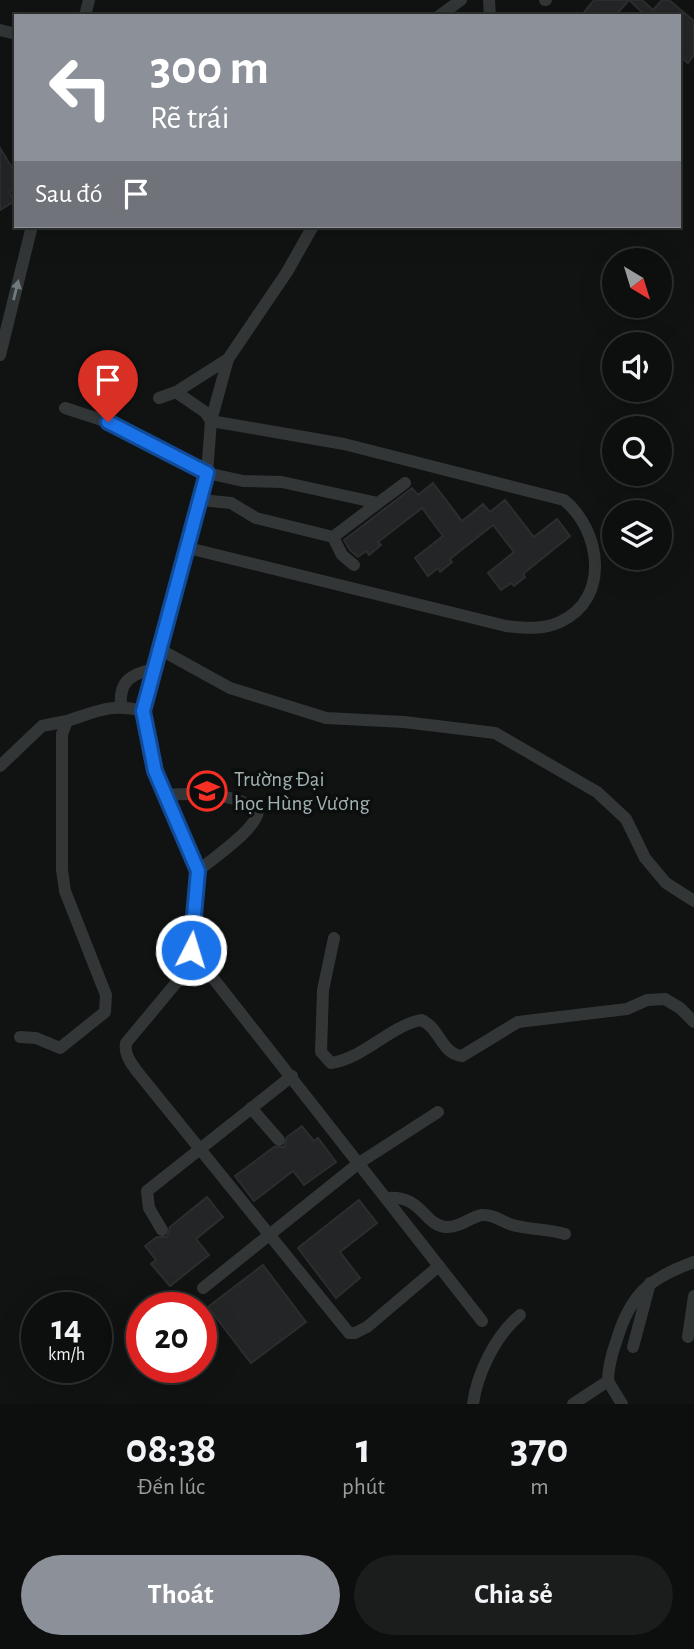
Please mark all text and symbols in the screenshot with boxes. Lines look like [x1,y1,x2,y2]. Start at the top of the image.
icon: left [35,42,126,133]
text: 300 m [150,44,269,93]
text: Rẽ trái [150,102,229,134]
icon: arrive [117,175,155,213]
text: Sau đó [35,181,103,207]
north arrow [602,248,672,318]
map controls [602,248,672,570]
one-way arrow [11,279,22,301]
button: sound [602,332,672,402]
pin [78,350,138,422]
icon: arrive [89,361,127,399]
button: search [602,416,672,486]
button: layers [602,500,672,570]
place label: Trường Đại học Hùng Vương [234,769,371,814]
school or university icon: Trường Đại học Hùng Vương [186,770,228,812]
position arrow [154,913,228,987]
speed limit sign: 20 [126,1292,217,1383]
text: 14 [51,1311,82,1346]
text: km/h [48,1346,85,1364]
text: 08:38 [126,1428,217,1470]
text: 1 [356,1428,371,1470]
text: 370 [510,1428,568,1470]
text: Đến lúc [137,1476,205,1499]
text: phút [342,1476,385,1499]
text: m [530,1476,549,1499]
button: Thoát [21,1555,340,1635]
button: Chia sẻ [354,1555,673,1635]

